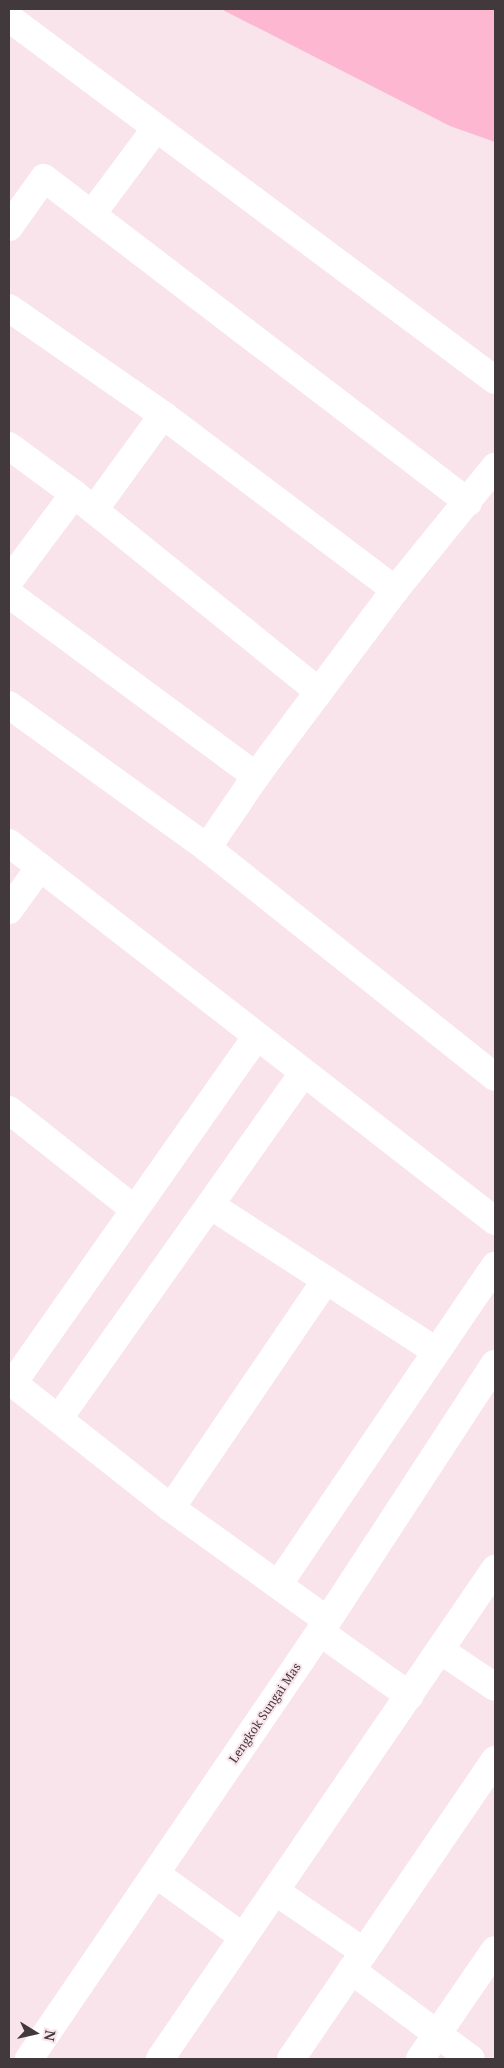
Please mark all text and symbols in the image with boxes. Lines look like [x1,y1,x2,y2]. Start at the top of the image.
street label: Lengkok Sungai Mas [226,1660,304,1766]
north arrow [10,2008,60,2058]
text: N [40,2029,61,2043]

